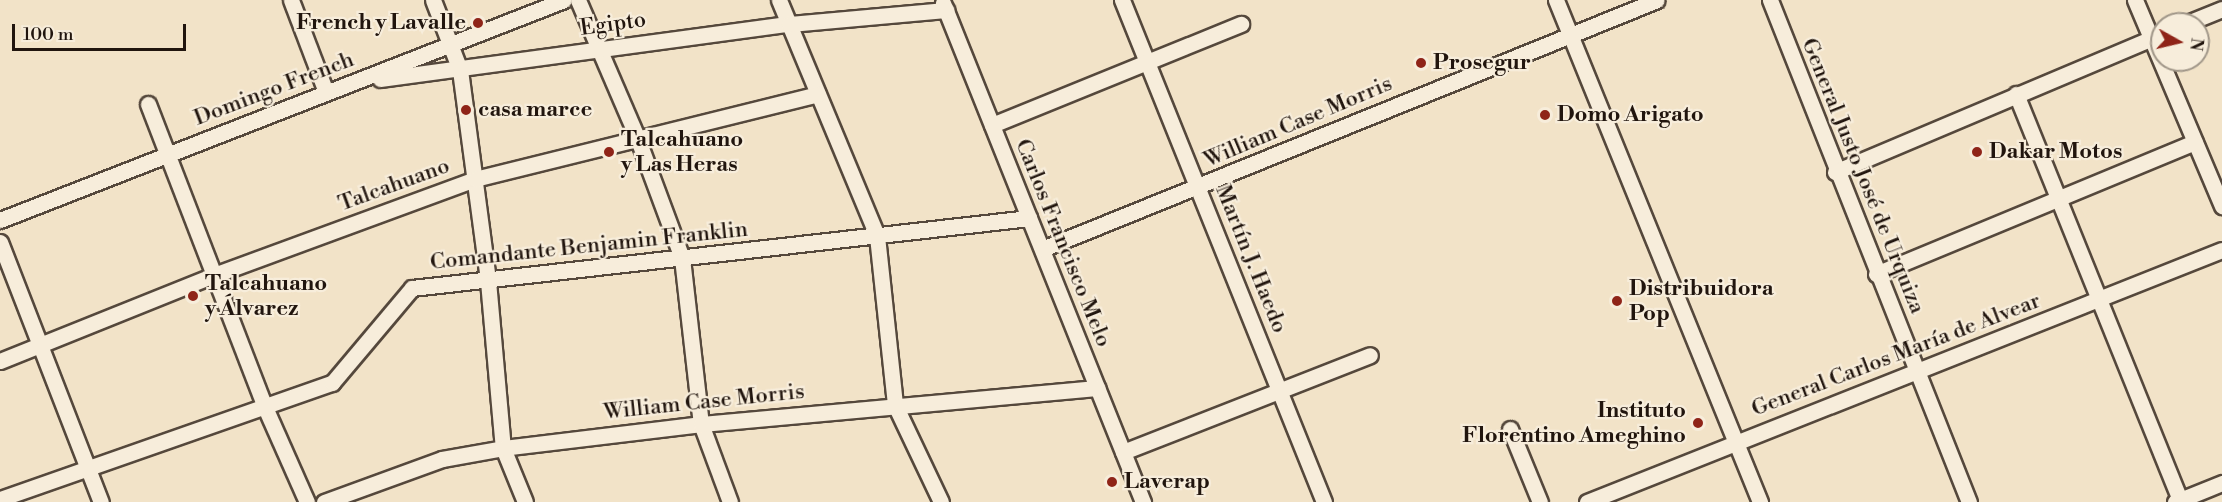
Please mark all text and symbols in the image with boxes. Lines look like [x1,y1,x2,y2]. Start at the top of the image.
street label: Egipto [578,6,648,42]
place label: French y Lavalle [296,10,466,36]
scale bar [15,12,189,50]
north arrow [2150,12,2210,72]
marker: French y Lavalle [471,16,485,30]
text: 100 m [23,23,74,46]
street label: General Justo José de Urquiza [1796,34,1930,318]
text: N [2185,37,2207,52]
street label: Domingo French [190,46,358,132]
place label: Prosegur [1433,50,1531,76]
marker: Prosegur [1414,56,1428,70]
street label: William Case Morris [1200,70,1396,174]
place label: casa marce [478,97,592,123]
place label: Domo Arigato [1557,102,1704,128]
marker: casa marce [459,103,473,117]
marker: Domo Arigato [1538,108,1552,122]
place label: Talcahuano y Las Heras [621,126,743,178]
street label: Carlos Francisco Melo [1009,135,1117,351]
place label: Dakar Motos [1989,139,2122,165]
marker: Talcahuano y Las Heras [602,145,616,159]
marker: Dakar Motos [1970,145,1984,159]
street label: Talcahuano [335,153,453,217]
street label: Martín J. Haedo [1209,181,1293,337]
street label: Comandante Benjamin Franklin [429,216,749,276]
place label: Talcahuano y Álvarez [205,270,327,322]
place label: Distribuidora Pop [1629,275,1774,326]
street label: General Carlos María de Alvear [1748,288,2044,422]
marker: Talcahuano y Álvarez [186,289,200,303]
marker: Distribuidora Pop [1610,294,1624,308]
street label: William Case Morris [602,378,806,426]
place label: Instituto Florentino Ameghino [1462,397,1686,448]
marker: Instituto Florentino Ameghino [1691,416,1705,430]
place label: Laverap [1124,469,1210,495]
marker: Laverap [1105,475,1119,489]

